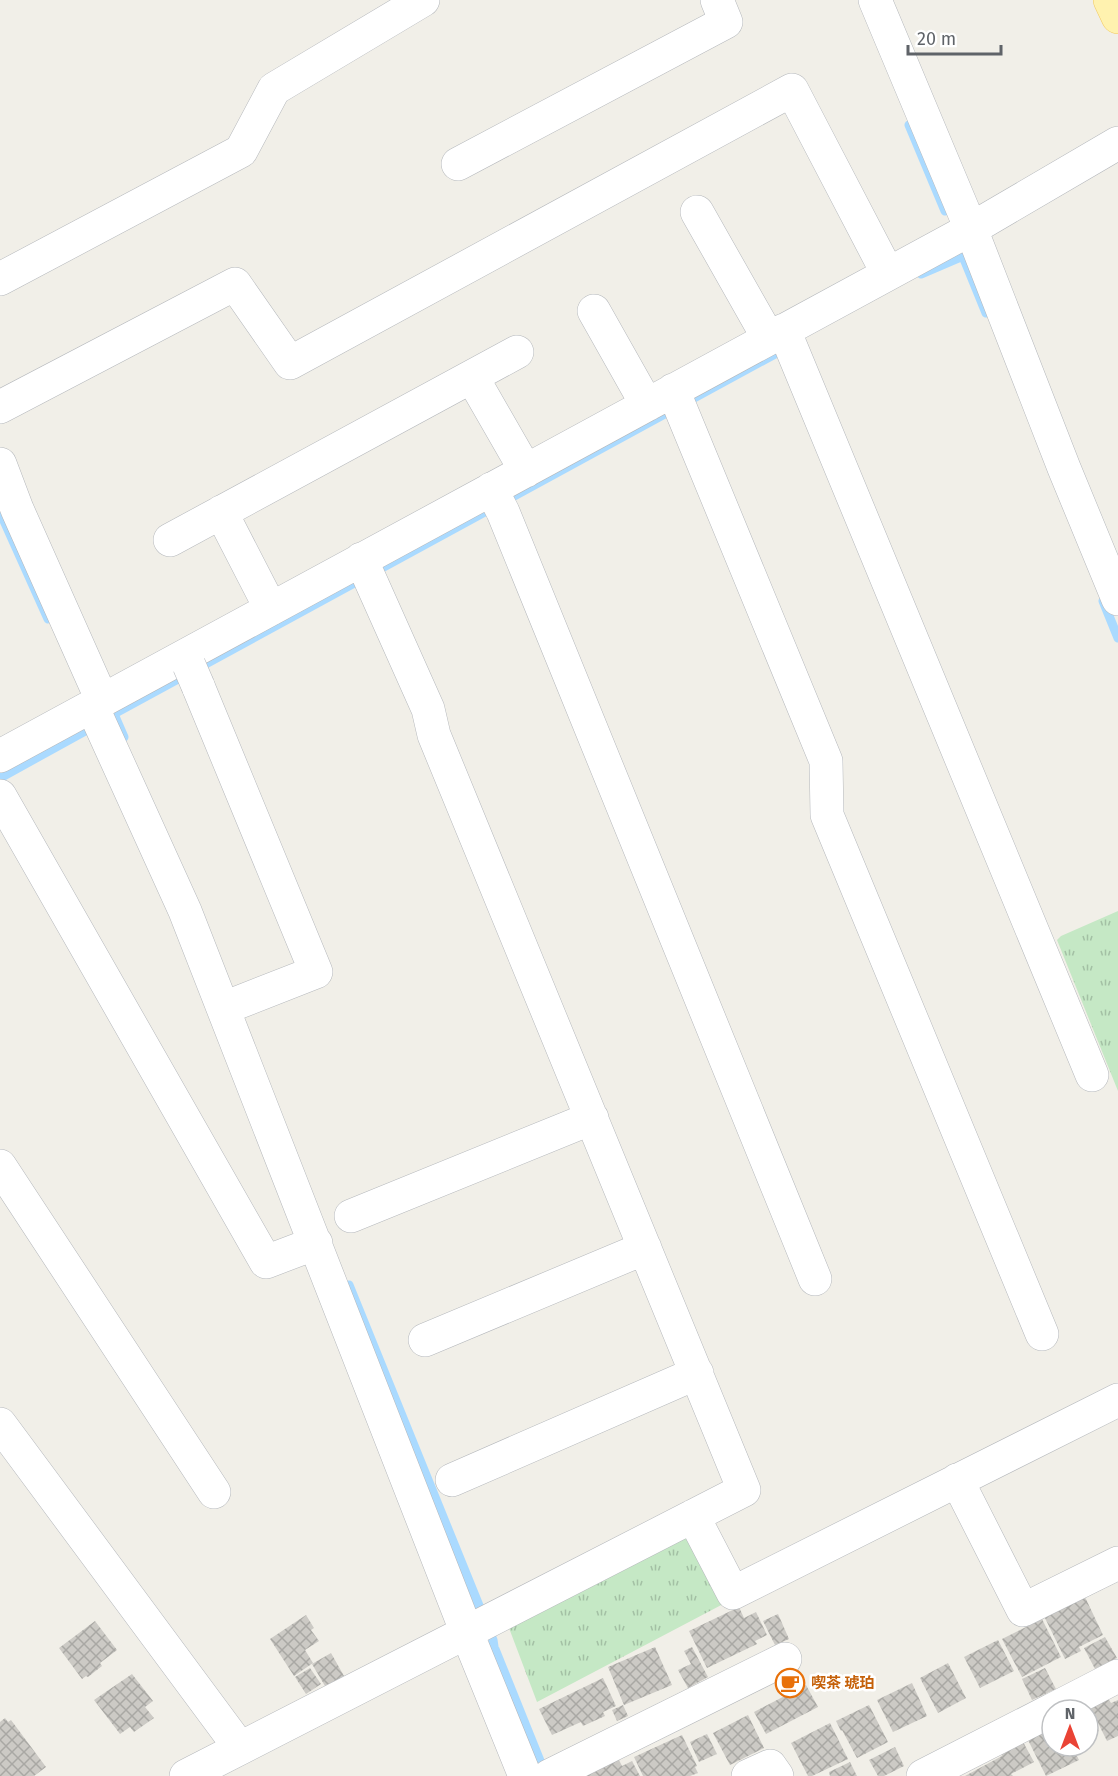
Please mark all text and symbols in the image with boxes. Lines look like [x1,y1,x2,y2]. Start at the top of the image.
scale bar [908,18,1001,56]
text: 20 m [917,28,956,50]
cafe icon: 喫茶 琥珀 [774,1667,806,1699]
place label: 喫茶 琥珀 [811,1674,875,1692]
north arrow [1040,1698,1100,1758]
text: N [1065,1704,1075,1723]

